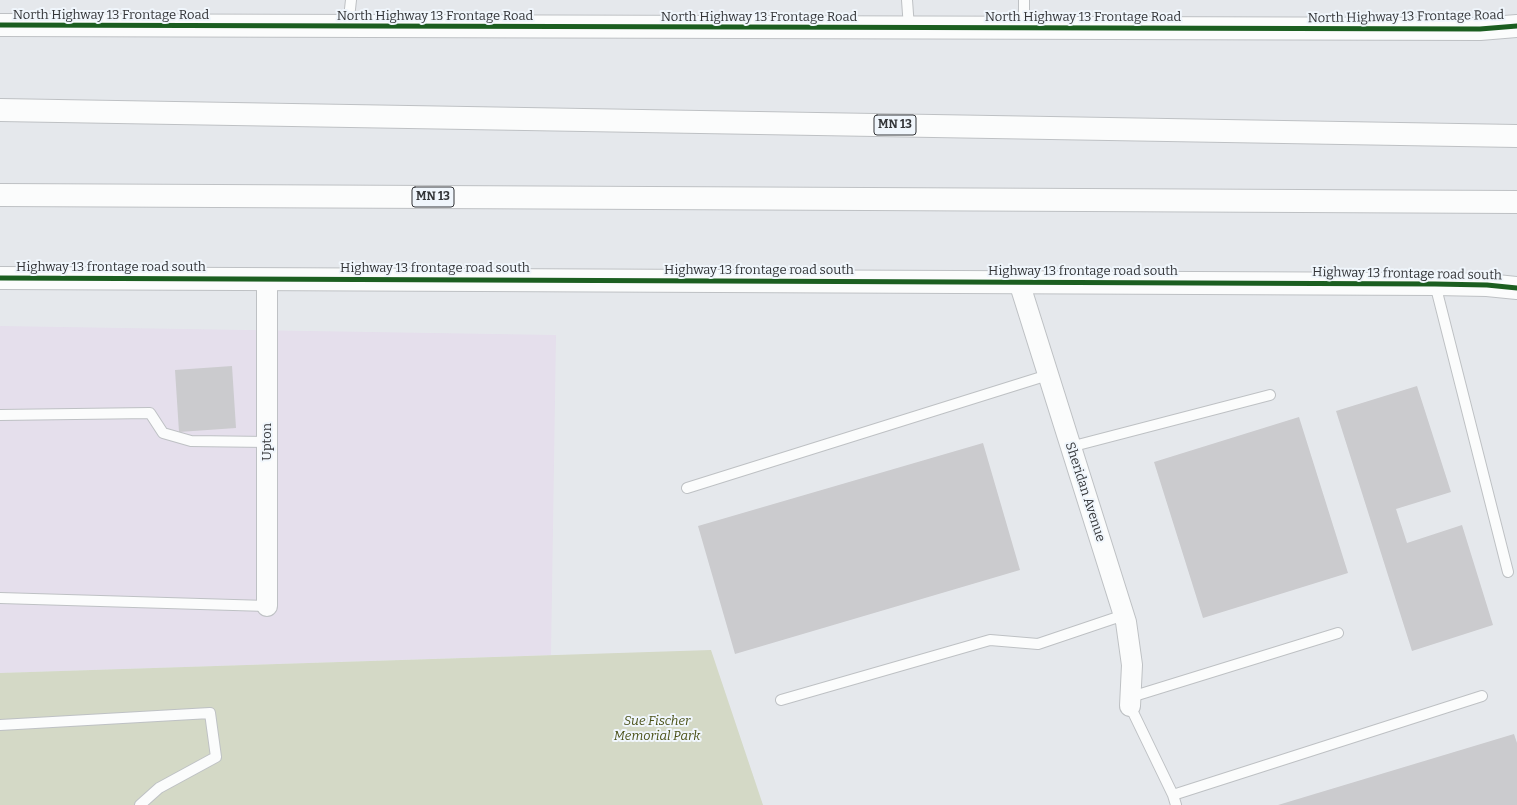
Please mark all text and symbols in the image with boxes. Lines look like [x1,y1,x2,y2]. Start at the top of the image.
street label: North Highway 13 Frontage Road [13,7,209,23]
street label: North Highway 13 Frontage Road [1308,7,1504,27]
street label: North Highway 13 Frontage Road [337,8,533,24]
street label: North Highway 13 Frontage Road [661,9,857,25]
street label: North Highway 13 Frontage Road [985,9,1181,25]
road number: MN 13 [874,115,916,135]
road number: MN 13 [412,187,454,207]
street label: Highway 13 frontage road south [16,259,206,275]
street label: Highway 13 frontage road south [340,260,530,276]
street label: Highway 13 frontage road south [664,262,854,278]
street label: Highway 13 frontage road south [988,263,1178,279]
street label: Highway 13 frontage road south [1312,265,1502,283]
street label: Upton [259,423,275,461]
street label: Sheridan Avenue [1062,440,1108,544]
park label: Sue Fischer Memorial Park [614,713,700,744]

